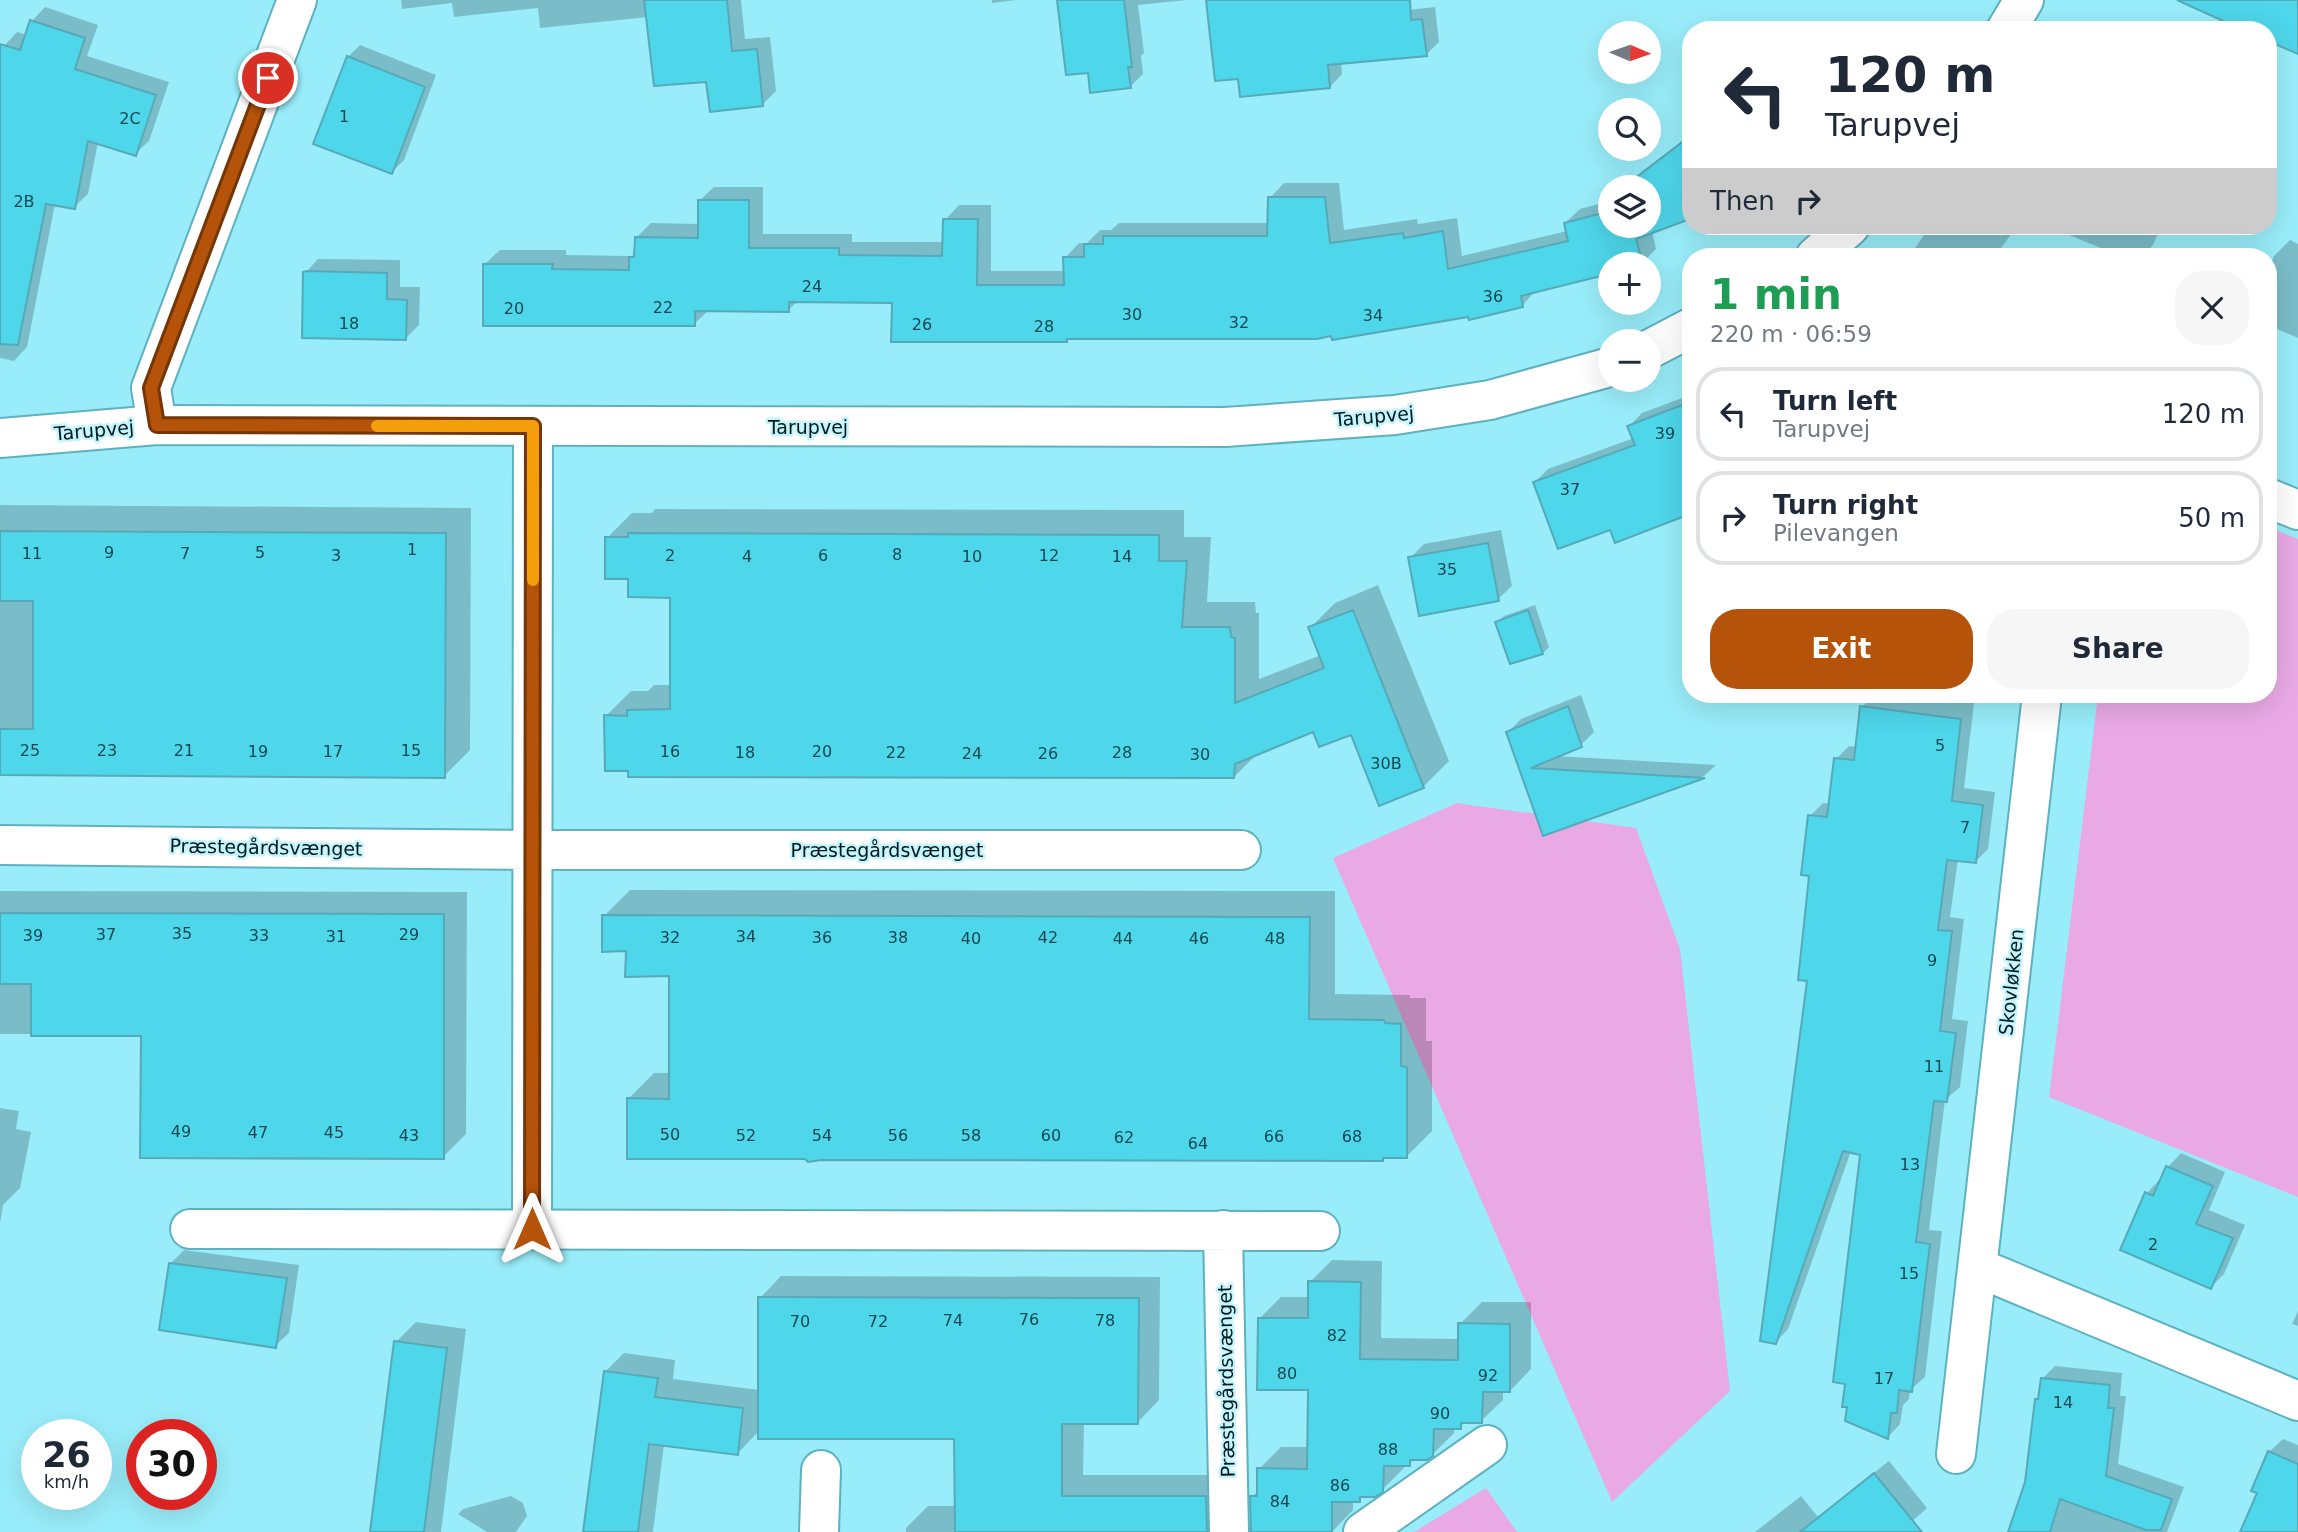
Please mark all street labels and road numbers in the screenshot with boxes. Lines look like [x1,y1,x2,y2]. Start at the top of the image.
street label: Tarupvej [1332,402,1415,431]
street label: Tarupvej [52,416,135,445]
street label: Tarupvej [767,416,848,438]
street label: Præstegårdsvænget [169,834,363,860]
street label: Præstegårdsvænget [791,839,983,861]
street label: Skovløkken [1994,928,2028,1036]
street label: Præstegårdsvænget [1213,1284,1239,1478]

